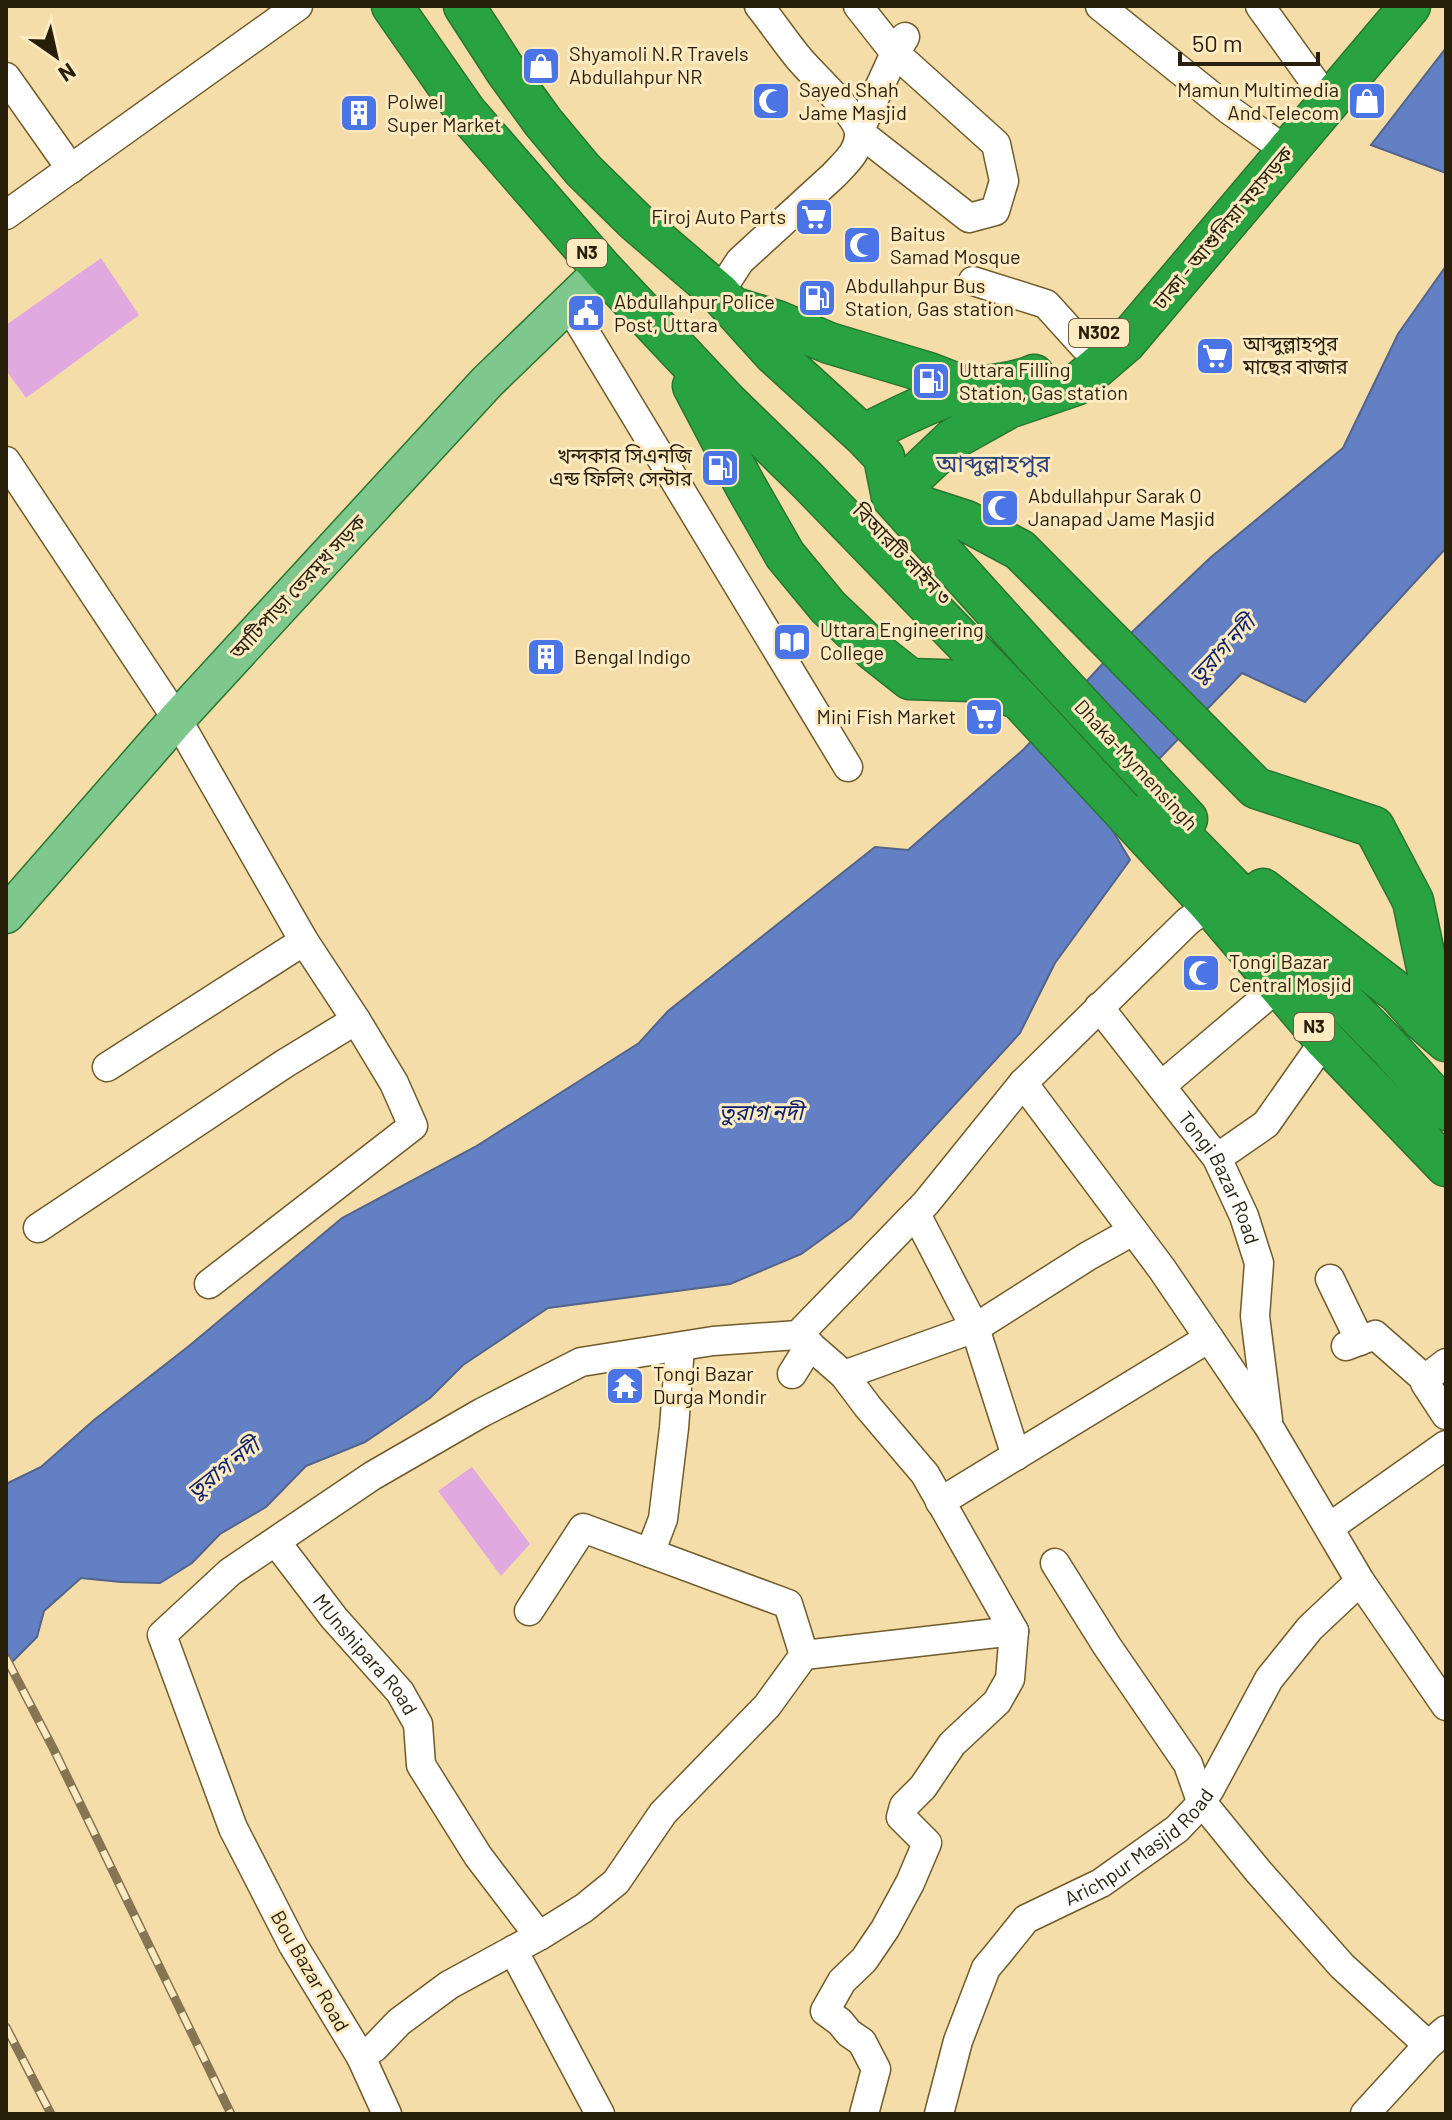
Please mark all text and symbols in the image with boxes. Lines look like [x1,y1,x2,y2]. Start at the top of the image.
north arrow [16,16,96,96]
scale bar [1180,16,1318,66]
text: 50 m [1192,28,1243,57]
place label: Shyamoli N.R Travels Abdullahpur NR [569,41,749,88]
shop icon: Shyamoli N.R Travels Abdullahpur NR [520,45,562,87]
text: N [54,59,81,88]
place label: Sayed Shah Jame Masjid [799,77,907,124]
place label: Mamun Multimedia And Telecom [1177,77,1339,124]
mosque icon: Sayed Shah Jame Masjid [750,80,792,122]
shop icon: Mamun Multimedia And Telecom [1346,80,1388,122]
place label: Polwel Super Market [387,89,501,136]
building icon: Polwel Super Market [338,92,380,134]
street label: ঢাকা - আশুলিয়া মহাসড়ক [1147,141,1298,314]
supermarket icon: Firoj Auto Parts [793,196,835,238]
place label: Firoj Auto Parts [651,204,786,228]
place label: Baitus Samad Mosque [890,221,1021,268]
mosque icon: Baitus Samad Mosque [841,224,883,266]
road number: N3 [567,239,607,267]
place label: Abdullahpur Bus Station, Gas station [845,273,1014,320]
fuel station icon: Abdullahpur Bus Station, Gas station [796,277,838,319]
place label: Abdullahpur Police Post, Uttara [614,289,775,336]
public building icon: Abdullahpur Police Post, Uttara [565,292,607,334]
road number: N302 [1069,319,1129,347]
place label: আব্দুল্লাহপুর মাছের বাজার [1242,331,1349,378]
supermarket icon: আব্দুল্লাহপুর মাছের বাজার [1194,335,1236,377]
place label: Uttara Filling Station, Gas station [959,357,1128,404]
fuel station icon: Uttara Filling Station, Gas station [910,360,952,402]
place label: খন্দকার সিএনজি এন্ড ফিলিং সেন্টার [549,443,693,490]
fuel station icon: খন্দকার সিএনজি এন্ড ফিলিং সেন্টার [699,447,741,489]
district label: আব্দুল্লাহপুর [935,448,1051,478]
place label: Abdullahpur Sarak O Janapad Jame Masjid [1028,483,1215,530]
mosque icon: Abdullahpur Sarak O Janapad Jame Masjid [979,487,1021,529]
street label: বিআরটি লাইন ৩ [848,497,957,609]
street label: আটিপাড়া তেরমুখ সড়ক [224,509,372,665]
water label: তুরাগ নদী [1183,606,1264,689]
place label: Uttara Engineering College [820,617,984,664]
library icon: Uttara Engineering College [771,621,813,663]
building icon: Bengal Indigo [525,636,567,678]
place label: Bengal Indigo [574,644,691,668]
street label: Dhaka-Mymensingh [1070,694,1203,835]
supermarket icon: Mini Fish Market [963,696,1005,738]
place label: Mini Fish Market [817,704,956,728]
place label: Tongi Bazar Central Mosjid [1229,949,1352,996]
mosque icon: Tongi Bazar Central Mosjid [1180,952,1222,994]
road number: N3 [1294,1013,1334,1041]
water label: তুরাগ নদী [719,1098,807,1126]
street label: Tongi Bazar Road [1174,1106,1265,1247]
place label: Tongi Bazar Durga Mondir [653,1361,767,1408]
temple icon: Tongi Bazar Durga Mondir [604,1365,646,1407]
water label: তুরাগ নদী [181,1428,268,1505]
street label: MUnshipara Road [309,1589,423,1719]
street label: Arichpur Masjid Road [1060,1783,1218,1910]
street label: Bou Bazar Road [267,1906,355,2035]

